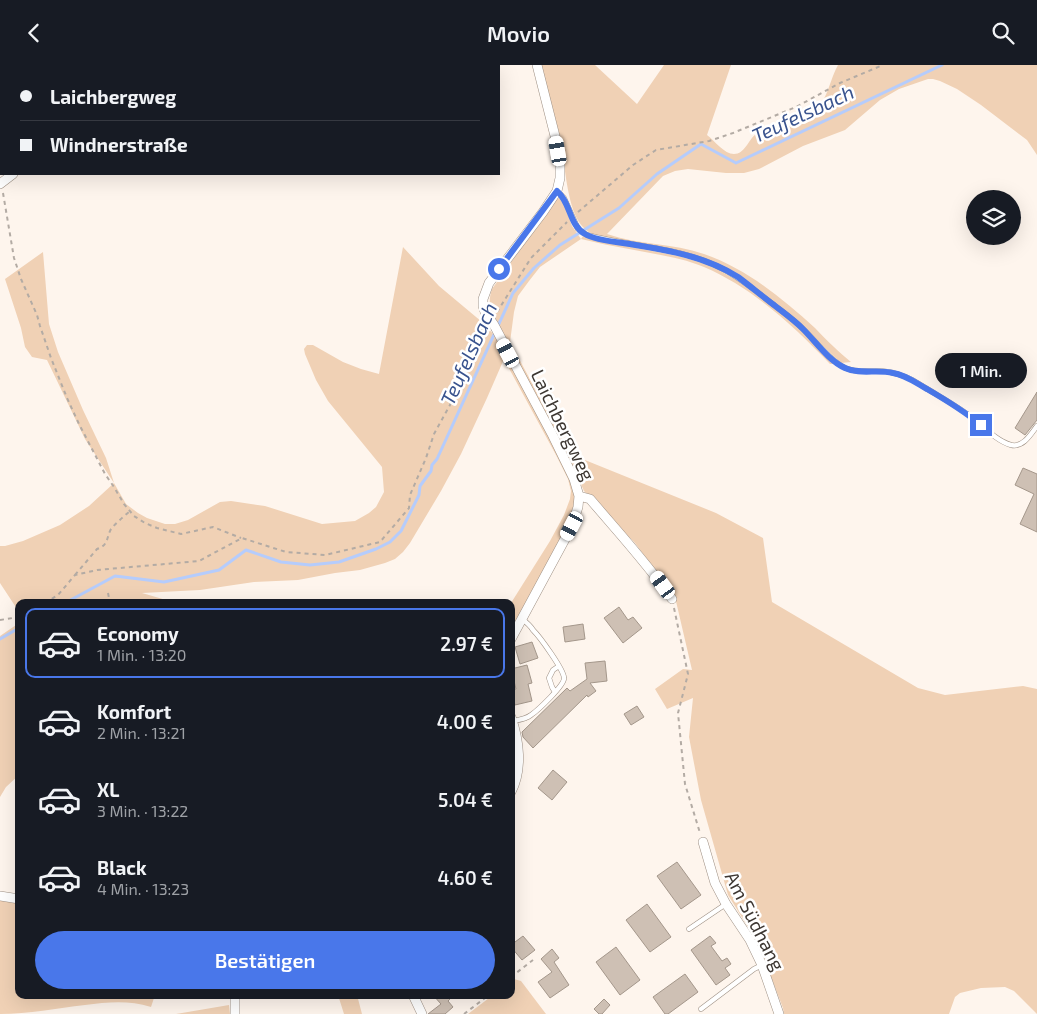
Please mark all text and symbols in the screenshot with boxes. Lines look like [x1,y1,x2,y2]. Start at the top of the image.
icon: back [20,19,48,47]
icon: search [989,19,1017,47]
text: Movio [487,20,550,46]
water label: Teufelsbach [748,79,857,147]
text: Laichbergweg [50,85,176,108]
text: Windnerstraße [50,133,188,156]
car [548,135,567,167]
map controls [966,190,1021,245]
button: layers [966,190,1021,245]
route start [488,258,510,280]
water label: Teufelsbach [435,299,501,409]
car [494,336,521,370]
callout: 1 Min. [935,353,1027,387]
text: 1 Min. [960,361,1002,380]
street label: Laichbergweg [527,365,600,484]
route end [970,414,992,436]
car [558,509,585,543]
car [648,568,677,602]
icon: car [37,621,82,666]
text: Economy [97,622,179,645]
text: 2.97 € [440,632,493,655]
text: 1 Min. · 13:20 [97,645,187,664]
icon: car [37,699,82,744]
text: Komfort [97,700,171,723]
text: 4.00 € [437,710,493,733]
text: 2 Min. · 13:21 [97,723,186,742]
icon: car [37,777,82,822]
text: XL [97,778,119,801]
text: 5.04 € [438,788,493,811]
text: 3 Min. · 13:22 [97,801,188,820]
icon: car [37,855,82,900]
text: Black [97,856,147,879]
text: 4.60 € [437,866,493,889]
street label: Am Südhang [721,867,790,975]
text: 4 Min. · 13:23 [97,879,189,898]
button: Bestätigen [35,931,495,989]

